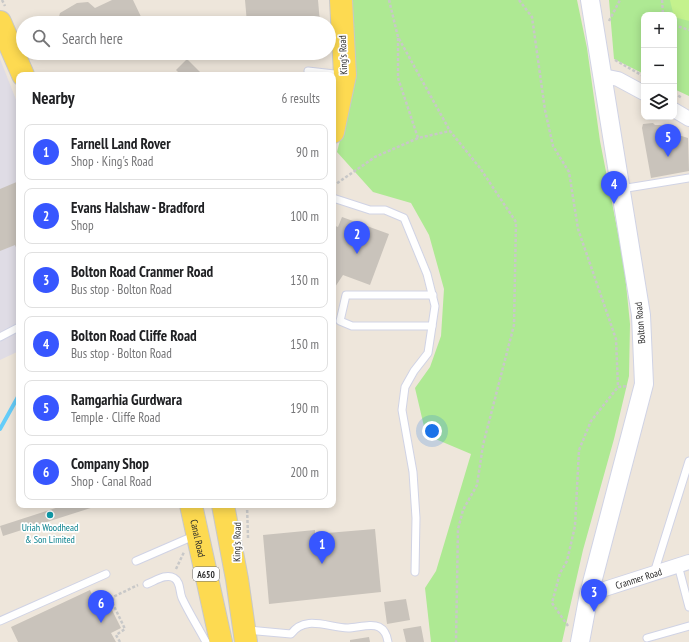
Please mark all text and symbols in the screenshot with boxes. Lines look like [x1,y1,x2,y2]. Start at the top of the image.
map controls [641,12,677,120]
button: + [641,12,677,48]
search box [16,16,336,60]
icon: search [30,27,52,49]
text: Search here [62,29,123,48]
street label: King's Road [336,35,350,75]
button: − [641,48,677,84]
button: layers [641,84,677,120]
text: Nearby [32,87,75,109]
text: 6 results [281,90,320,107]
pin: 5 [655,124,681,157]
text: Farnell Land Rover [71,134,171,153]
text: 1 [43,144,49,161]
text: 90 m [296,144,319,161]
text: Shop · King's Road [71,153,153,170]
pin: 4 [601,171,627,204]
text: Evans Halshaw - Bradford [71,198,205,217]
text: 2 [43,208,49,225]
text: 100 m [290,208,319,225]
text: Shop [71,217,94,234]
pin: 2 [344,221,370,254]
text: Bolton Road Cranmer Road [71,262,213,281]
text: 3 [43,272,49,289]
text: 130 m [290,272,319,289]
text: Bus stop · Bolton Road [71,281,172,298]
street label: Bolton Road [632,302,648,344]
text: Bolton Road Cliffe Road [71,326,197,345]
text: 4 [43,336,49,353]
text: 150 m [290,336,319,353]
text: Bus stop · Bolton Road [71,345,172,362]
text: Ramgarhia Gurdwara [71,390,182,409]
text: 5 [43,400,49,417]
text: 190 m [290,400,319,417]
text: Temple · Cliffe Road [71,409,160,426]
your location [422,421,442,441]
text: Company Shop [71,454,149,473]
text: 6 [43,464,49,481]
text: 200 m [290,464,319,481]
text: Shop · Canal Road [71,473,152,490]
marker: Uriah Woodhead & Son Limited [45,510,55,520]
street label: Canal Road [188,518,209,558]
place label: Uriah Woodhead & Son Limited [22,521,78,546]
street label: King's Road [230,522,244,562]
pin: 1 [309,531,335,564]
street label: Cranmer Road [614,565,663,592]
road number: A650 [193,567,219,581]
pin: 3 [581,579,607,612]
pin: 6 [88,590,114,623]

